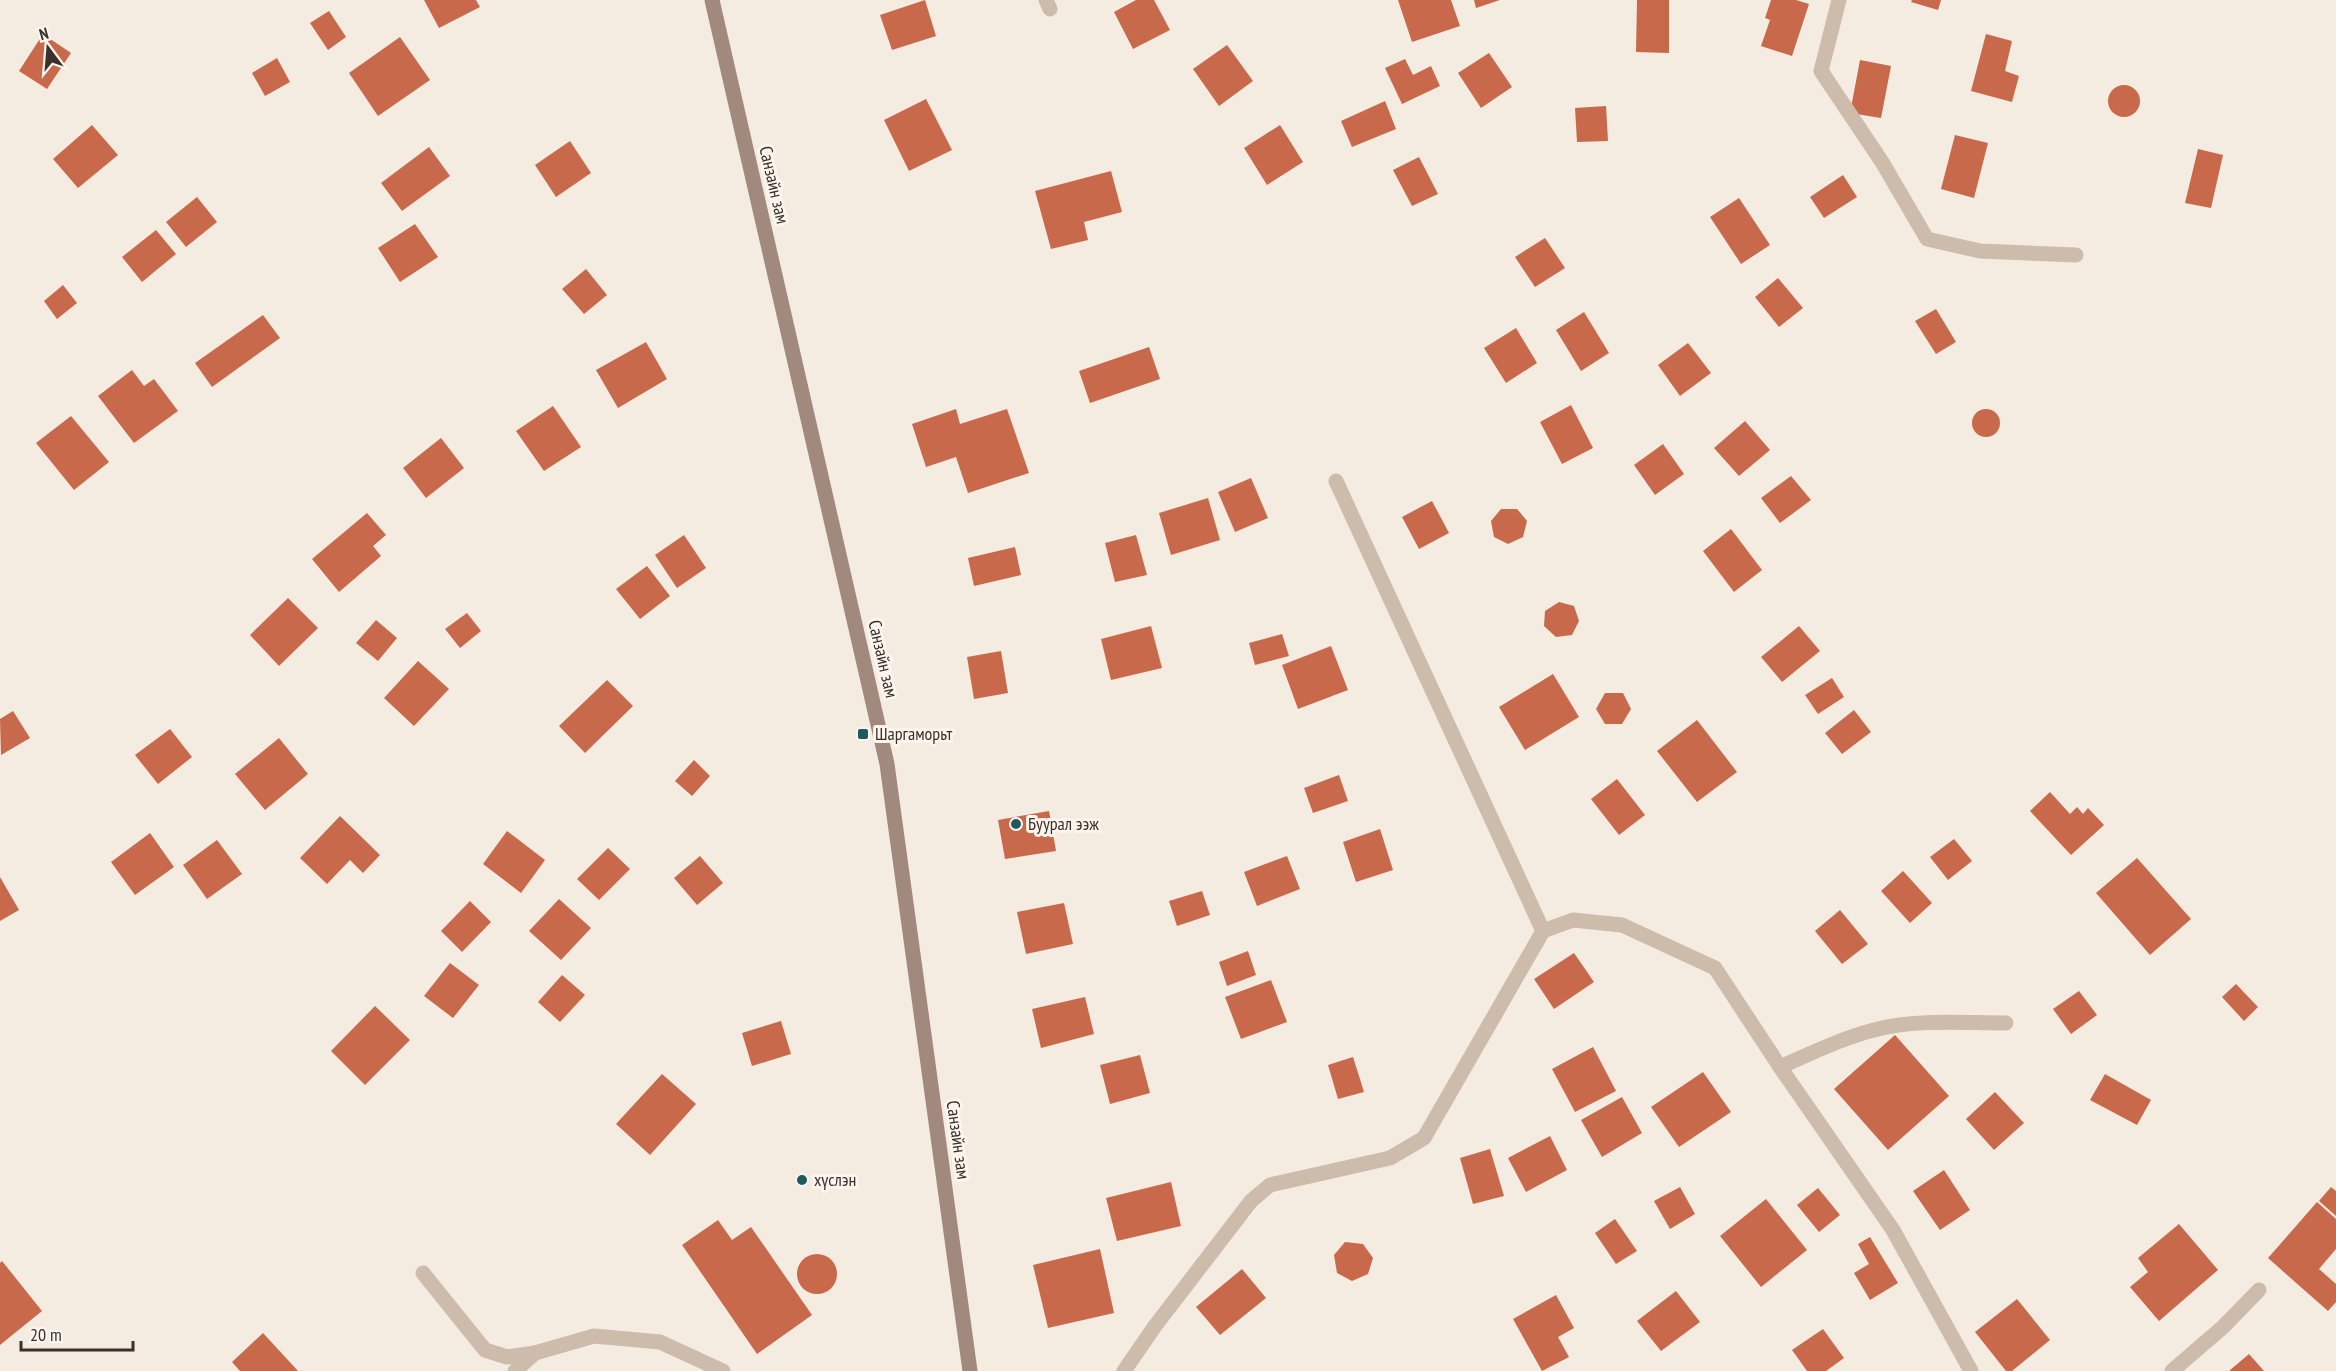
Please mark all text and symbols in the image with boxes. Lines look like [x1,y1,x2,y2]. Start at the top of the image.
north arrow [18,18,78,78]
text: N [37,23,51,44]
street label: Санзайн зам [754,144,795,226]
street label: Санзайн зам [863,618,904,700]
place label: Шаргаморьт [875,722,952,745]
marker: Шаргаморьт [856,727,870,741]
place label: Буурал ээж [1028,812,1099,835]
marker: Буурал ээж [1009,817,1023,831]
street label: Санзайн зам [942,1099,975,1181]
place label: хүслэн [814,1168,856,1191]
marker: хүслэн [795,1173,809,1187]
scale bar [21,1314,134,1352]
text: 20 m [30,1323,62,1346]

